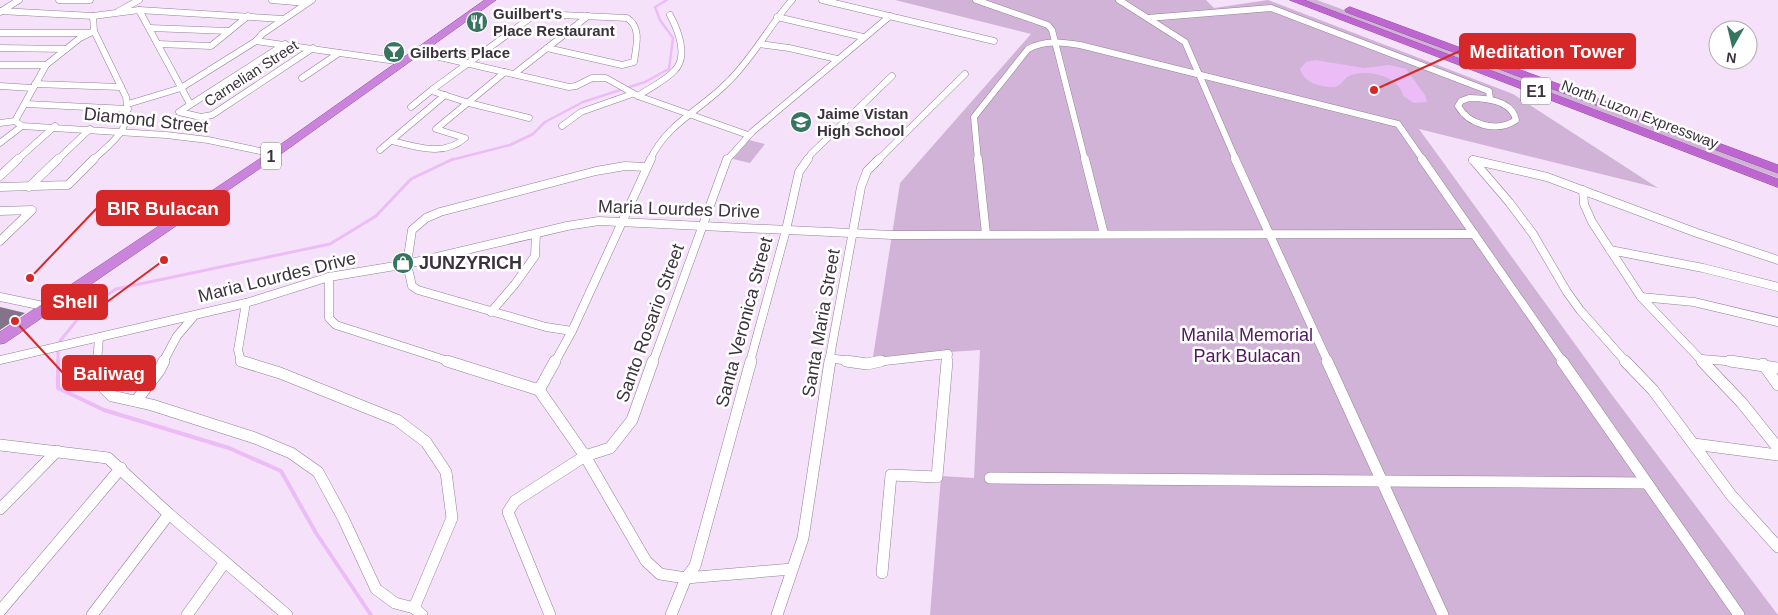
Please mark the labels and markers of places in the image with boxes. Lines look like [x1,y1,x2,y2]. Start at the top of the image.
place label: Guilbert's Place Restaurant [493,5,615,39]
restaurant icon: Guilbert's Place Restaurant [465,10,489,34]
callout: Meditation Tower [1460,34,1635,68]
bar icon: Gilberts Place [382,40,406,64]
place label: Gilberts Place [410,44,510,61]
place label: Jaime Vistan High School [817,105,908,139]
school or university icon: Jaime Vistan High School [789,110,813,134]
callout: BIR Bulacan [97,191,229,225]
shop icon: JUNZYRICH [391,251,415,275]
place label: JUNZYRICH [419,253,522,273]
callout: Shell [42,285,107,319]
callout: Baliwag [63,356,155,390]

